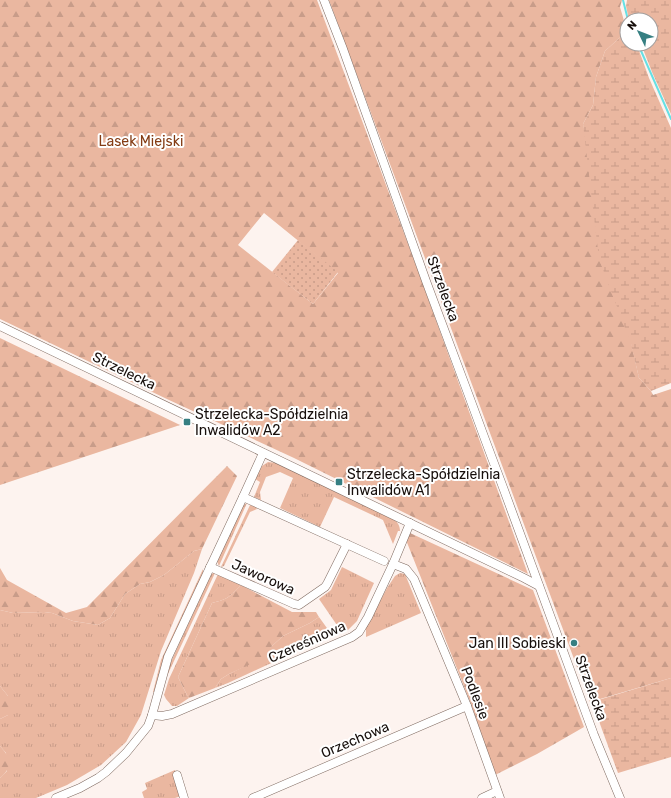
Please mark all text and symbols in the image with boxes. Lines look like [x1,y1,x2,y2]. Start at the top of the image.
north arrow [619,12,659,52]
text: N [625,18,640,33]
park label: Lasek Miejski [99,133,183,150]
street label: Strzelecka [423,254,463,324]
street label: Strzelecka [90,348,158,394]
place label: Strzelecka-Spółdzielnia Inwalidów A2 [195,406,348,439]
marker: Strzelecka-Spółdzielnia Inwalidów A2 [182,417,192,427]
place label: Strzelecka-Spółdzielnia Inwalidów A1 [347,466,500,499]
marker: Strzelecka-Spółdzielnia Inwalidów A1 [334,477,344,487]
street label: Jaworowa [229,556,297,598]
street label: Czereśniowa [266,617,348,667]
place label: Jan III Sobieski [469,635,566,652]
marker: Jan III Sobieski [569,638,579,648]
street label: Strzelecka [571,653,611,723]
street label: Podlesie [457,664,493,722]
street label: Orzechowa [318,718,392,762]

